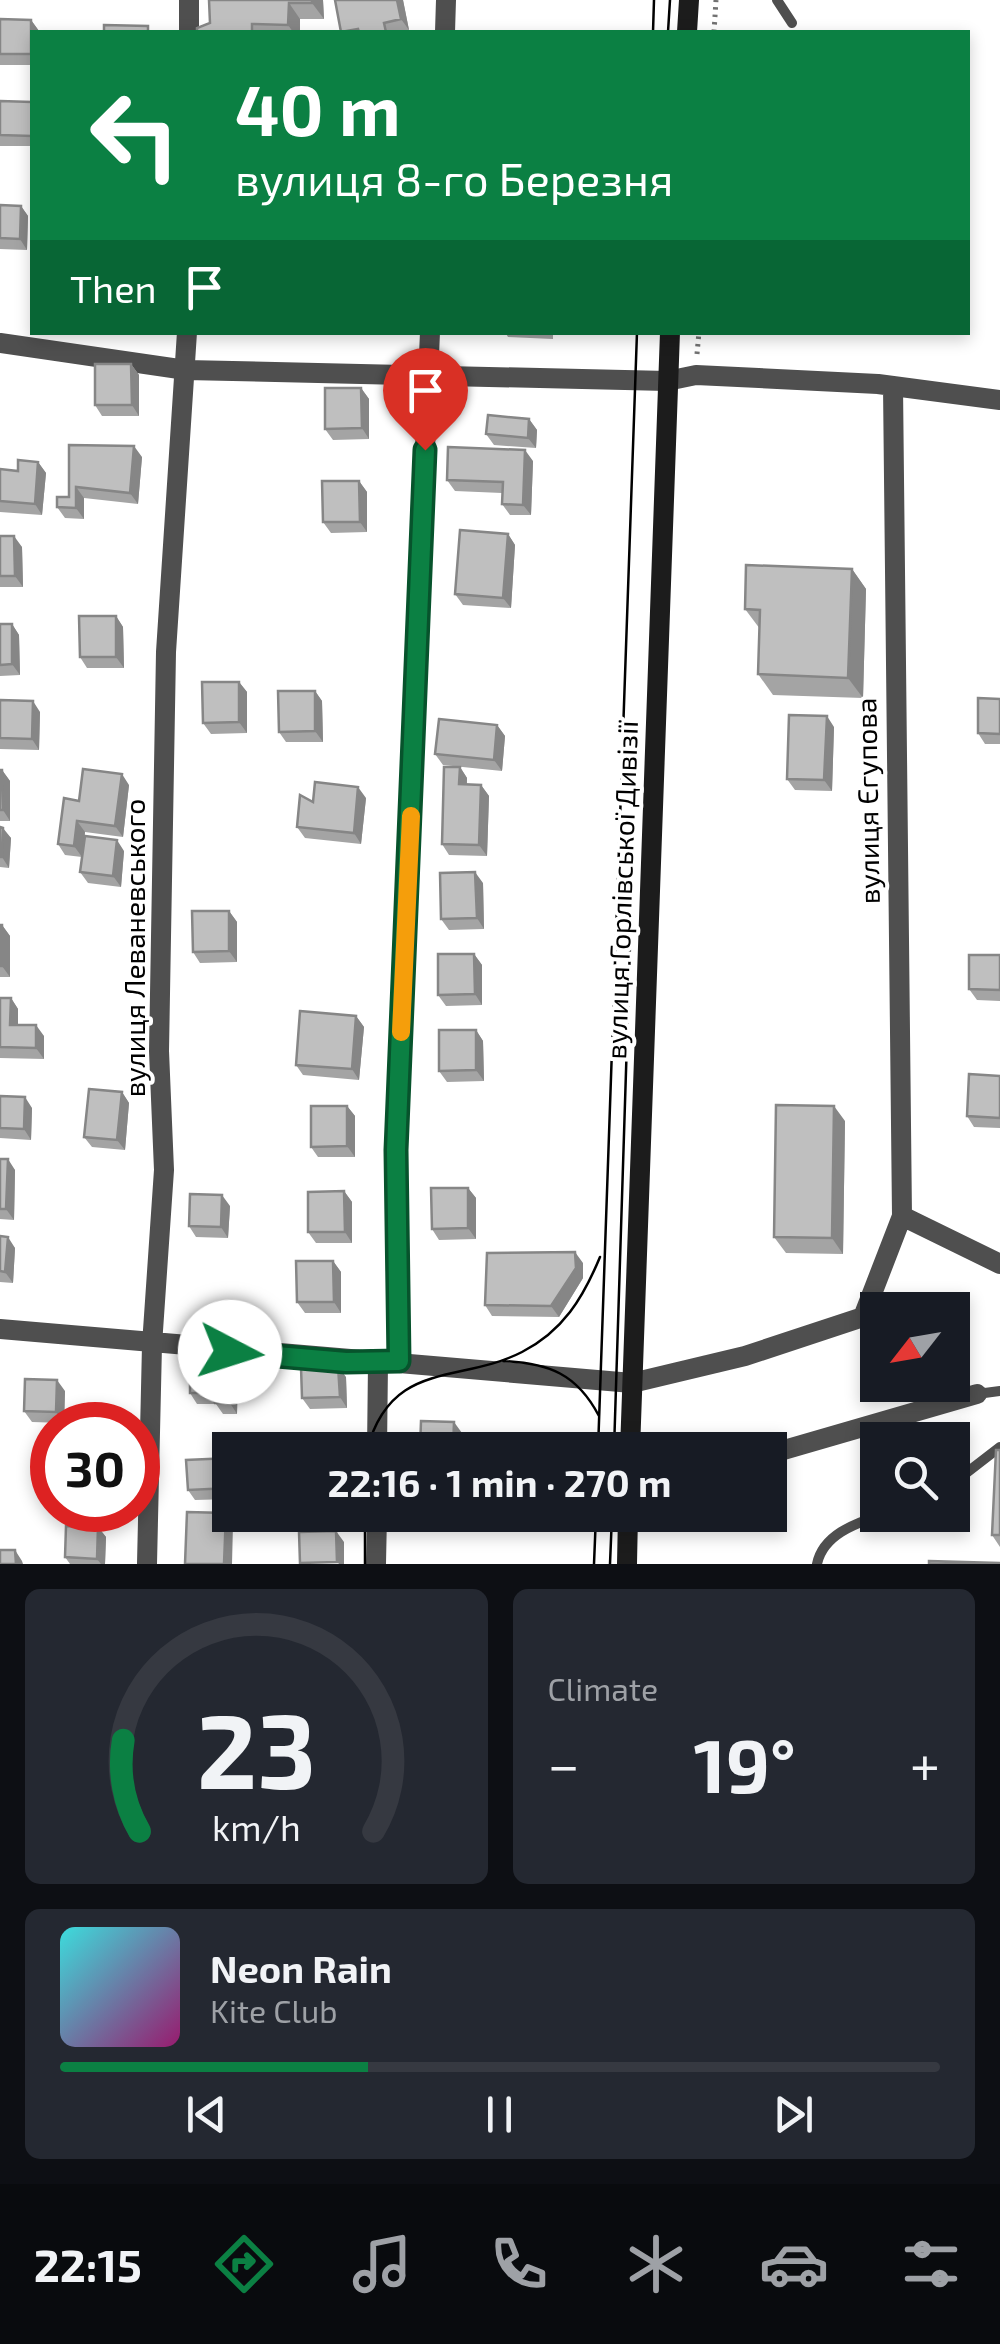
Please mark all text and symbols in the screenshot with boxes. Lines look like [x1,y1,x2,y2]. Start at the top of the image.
text: 40 m [235,66,401,150]
icon: left [70,70,200,200]
text: вулиця 8-го Березня [235,151,673,205]
icon: arrive [177,260,232,315]
text: Then [70,265,157,311]
pin [383,348,468,451]
icon: arrive [398,363,453,418]
street label: вулиця Єгупова [848,697,886,905]
street label: вулиця Горлівської Дивізії [598,719,644,1060]
street label: вулиця Леваневського [117,799,151,1097]
north arrow [860,1292,970,1402]
map controls [860,1292,970,1532]
position arrow [178,1300,282,1404]
speed limit sign: 30 [30,1402,160,1532]
button: search [860,1422,970,1532]
text: 22:16 · 1 min · 270 m [328,1459,671,1505]
text: Climate [548,1669,658,1707]
text: 23 [197,1685,316,1810]
text: 19° [693,1718,796,1808]
text: − [548,1730,580,1796]
text: + [910,1730,940,1796]
text: km/h [212,1805,301,1848]
text: Neon Rain [210,1945,392,1991]
text: Kite Club [210,1991,338,2029]
icon: previous [179,2087,234,2142]
icon: pause [472,2087,527,2142]
icon: next [766,2087,821,2142]
icon: directions [209,2229,279,2299]
icon: music [347,2229,417,2299]
icon: phone [484,2229,554,2299]
icon: climate [621,2229,691,2299]
icon: car [759,2229,829,2299]
icon: filters [896,2229,966,2299]
text: 22:15 [34,2237,142,2291]

